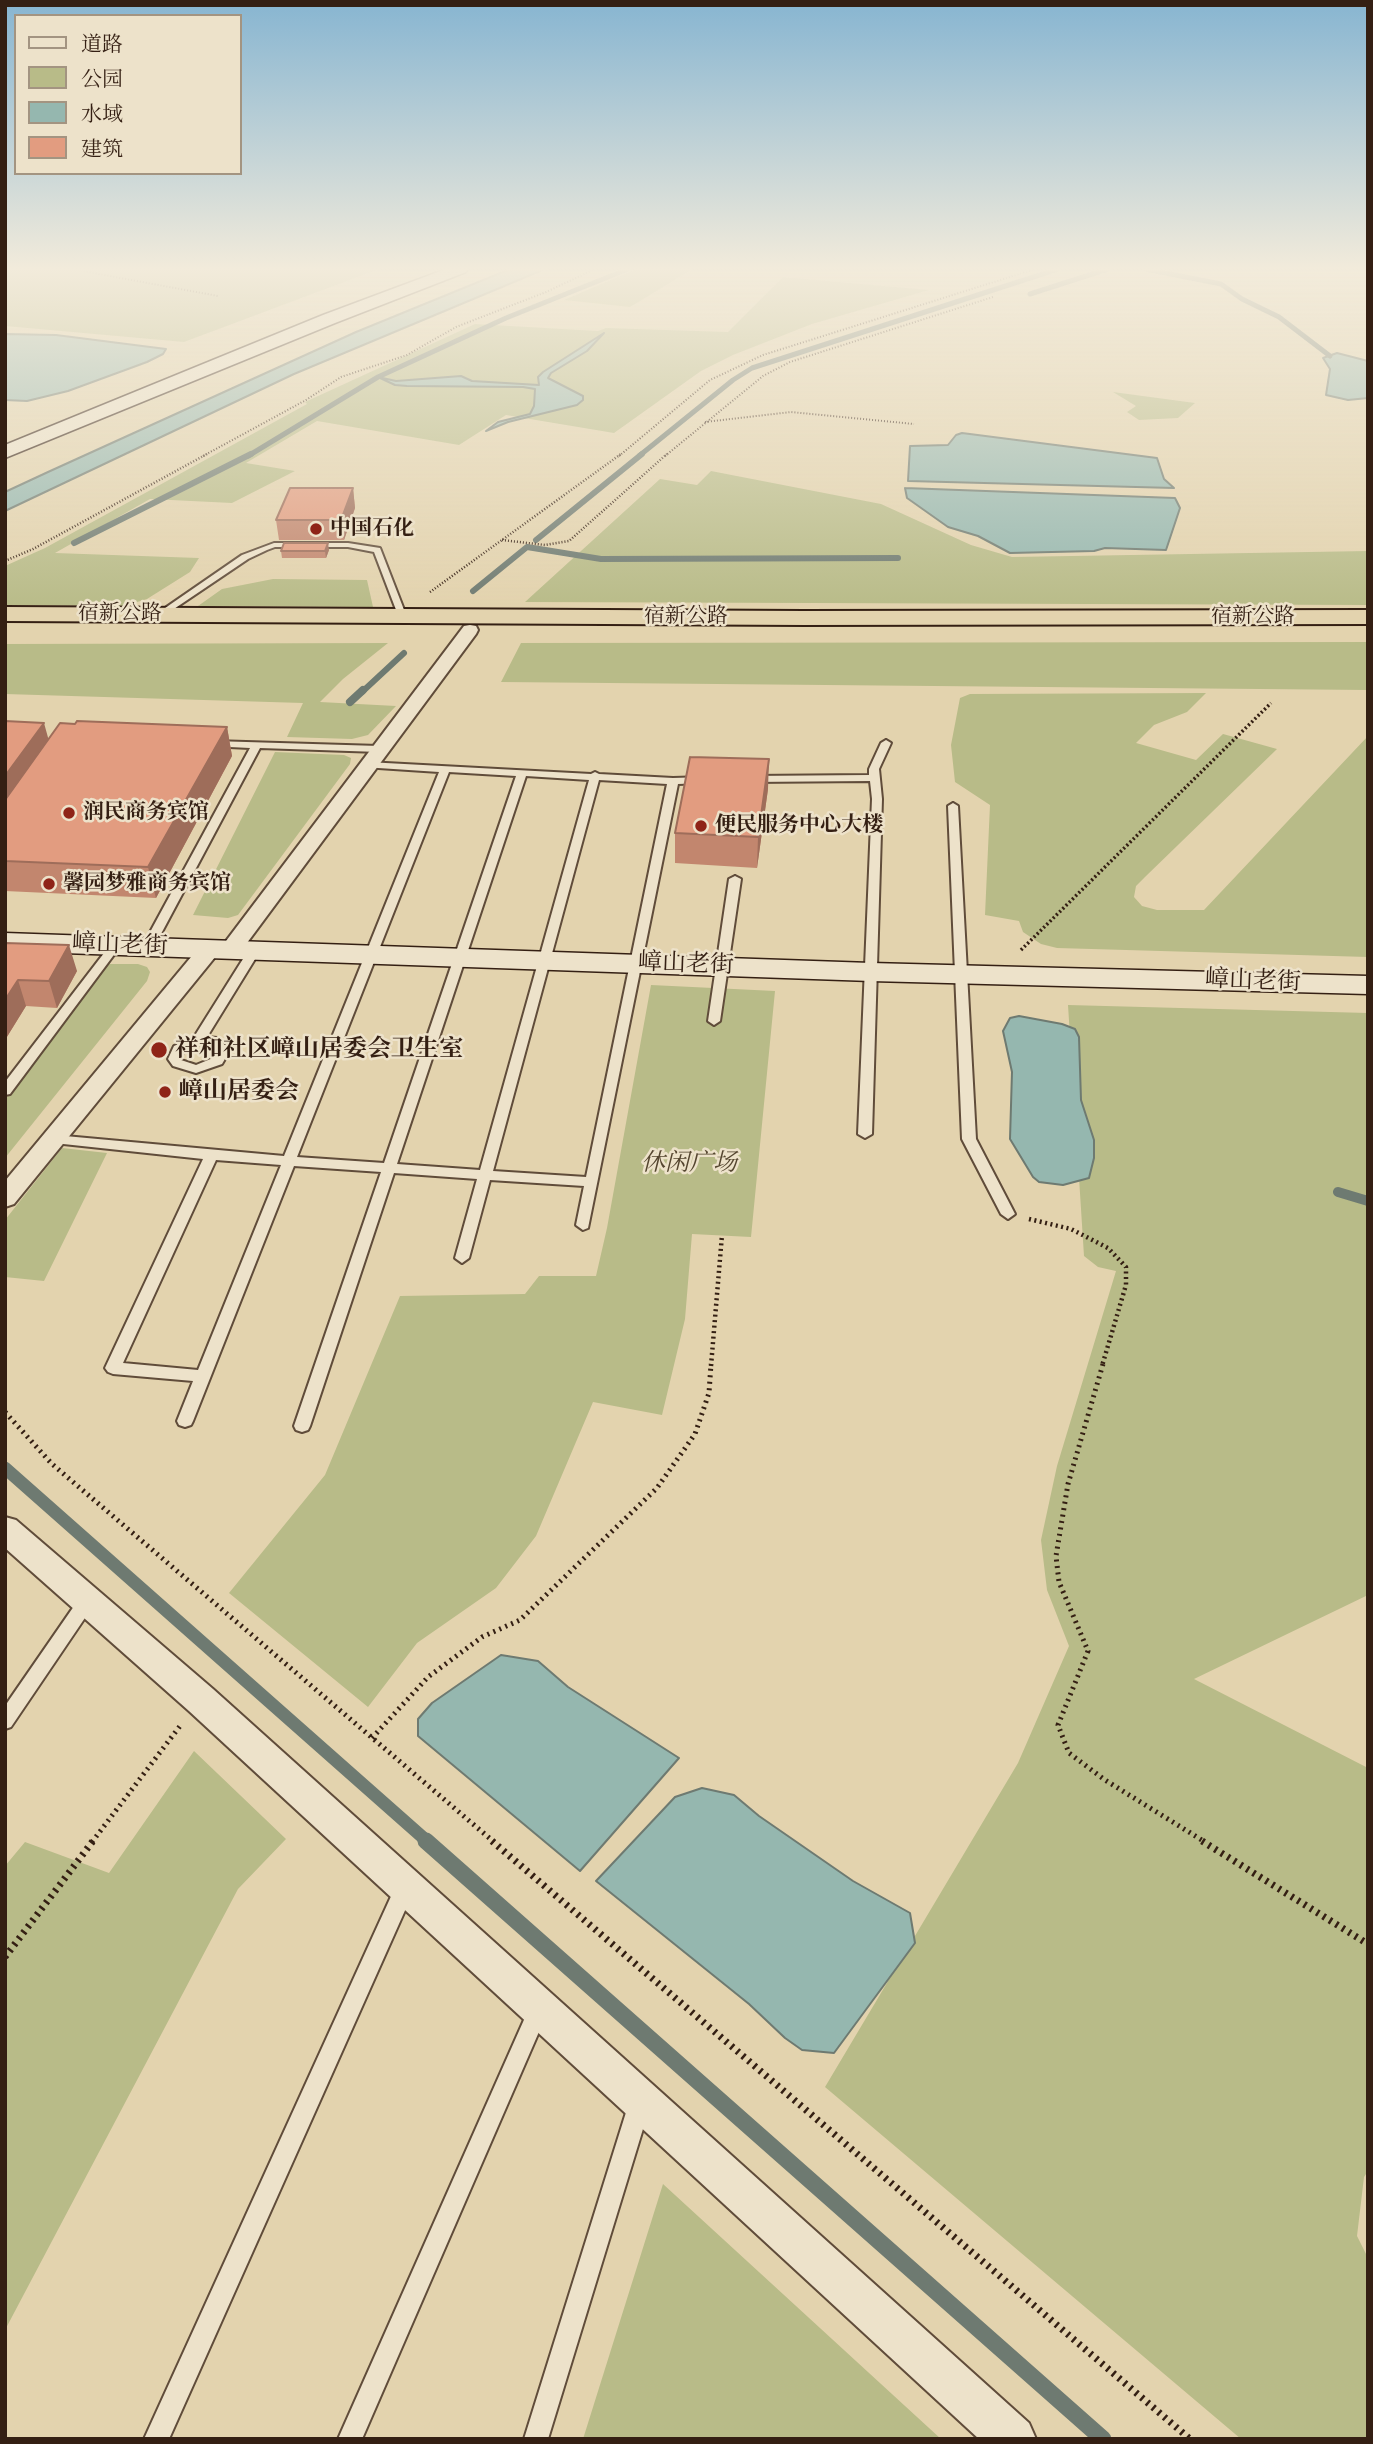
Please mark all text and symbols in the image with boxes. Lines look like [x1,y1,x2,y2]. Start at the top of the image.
legend [14,14,242,175]
text: 道路 [81,30,123,59]
text: 公园 [81,65,123,94]
text: 水域 [81,100,123,129]
text: 建筑 [81,135,123,164]
place label: 中国石化 [330,516,414,542]
marker: 中国石化 [308,521,324,537]
street label: 宿新公路 [78,601,162,627]
street label: 宿新公路 [644,604,728,630]
street label: 宿新公路 [1211,604,1295,630]
place label: 润民商务宾馆 [83,800,209,826]
marker: 润民商务宾馆 [61,805,77,821]
place label: 便民服务中心大楼 [715,813,883,839]
marker: 便民服务中心大楼 [693,818,709,834]
place label: 馨园梦雅商务宾馆 [63,871,231,897]
marker: 馨园梦雅商务宾馆 [41,876,57,892]
street label: 嶂山老街 [72,930,168,962]
street label: 嶂山老街 [638,949,734,981]
street label: 嶂山老街 [1205,966,1301,998]
place label: 祥和社区嶂山居委会卫生室 [175,1036,463,1064]
marker: 祥和社区嶂山居委会卫生室 [149,1040,169,1060]
place label: 嶂山居委会 [179,1078,299,1106]
marker: 嶂山居委会 [157,1084,173,1100]
park label: 休闲广场 [641,1150,737,1178]

